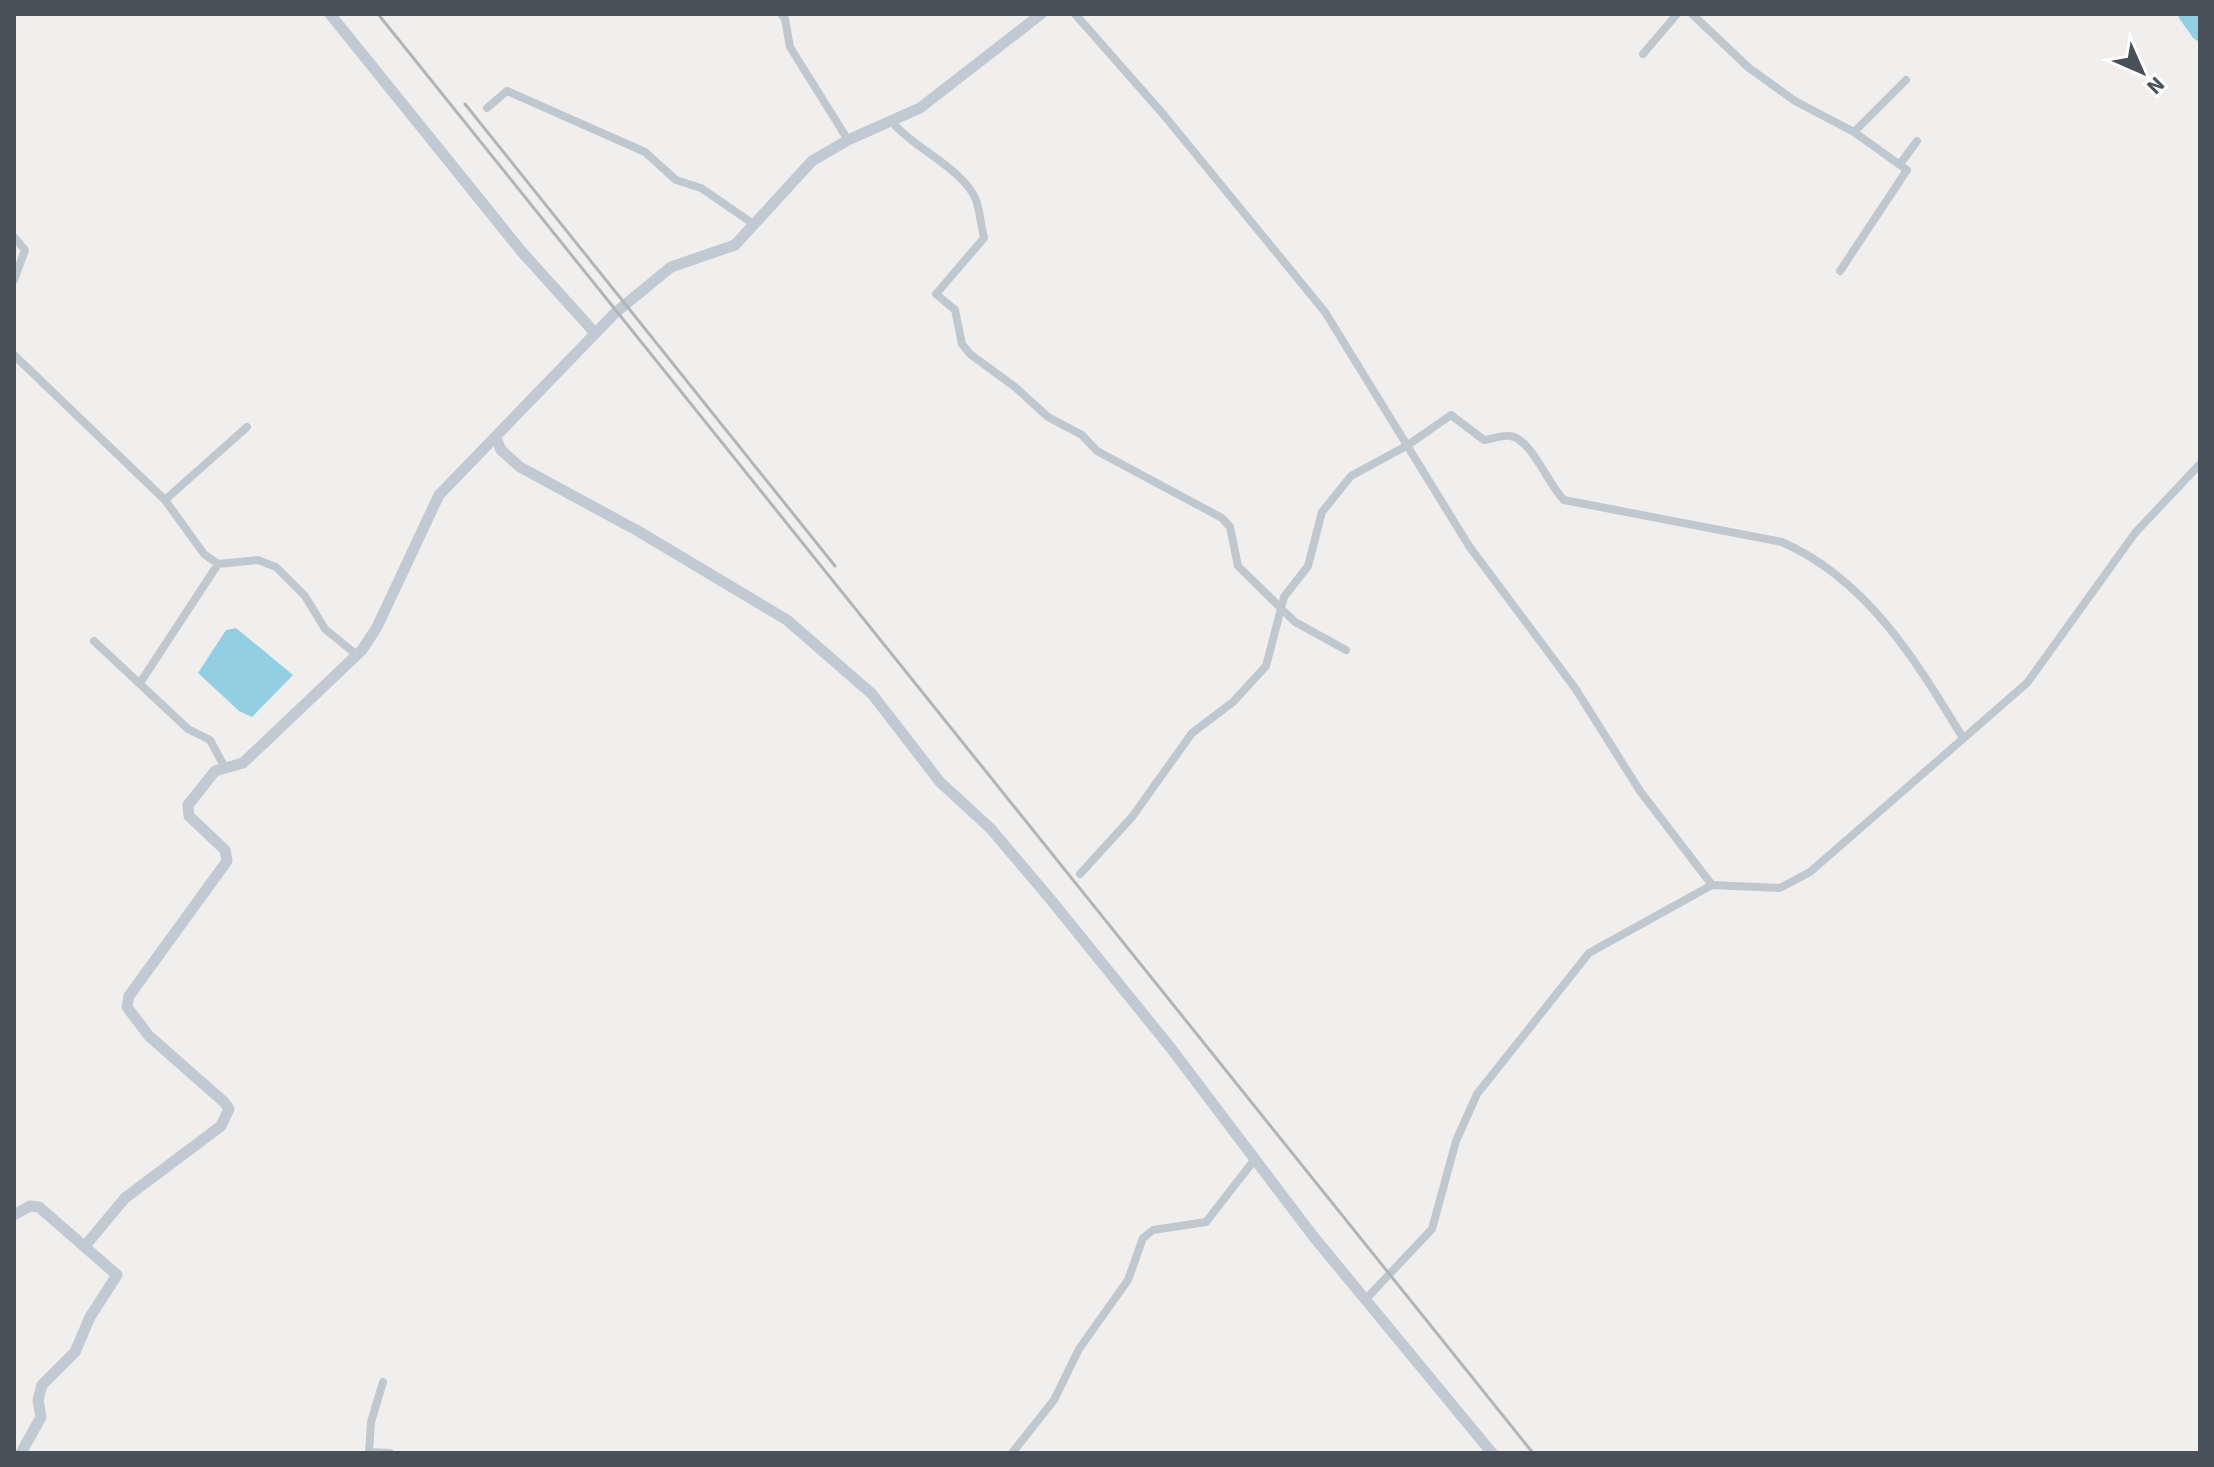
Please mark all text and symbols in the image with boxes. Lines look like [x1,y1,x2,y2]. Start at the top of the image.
north arrow [2102,32,2182,112]
text: N [2139,69,2172,102]

